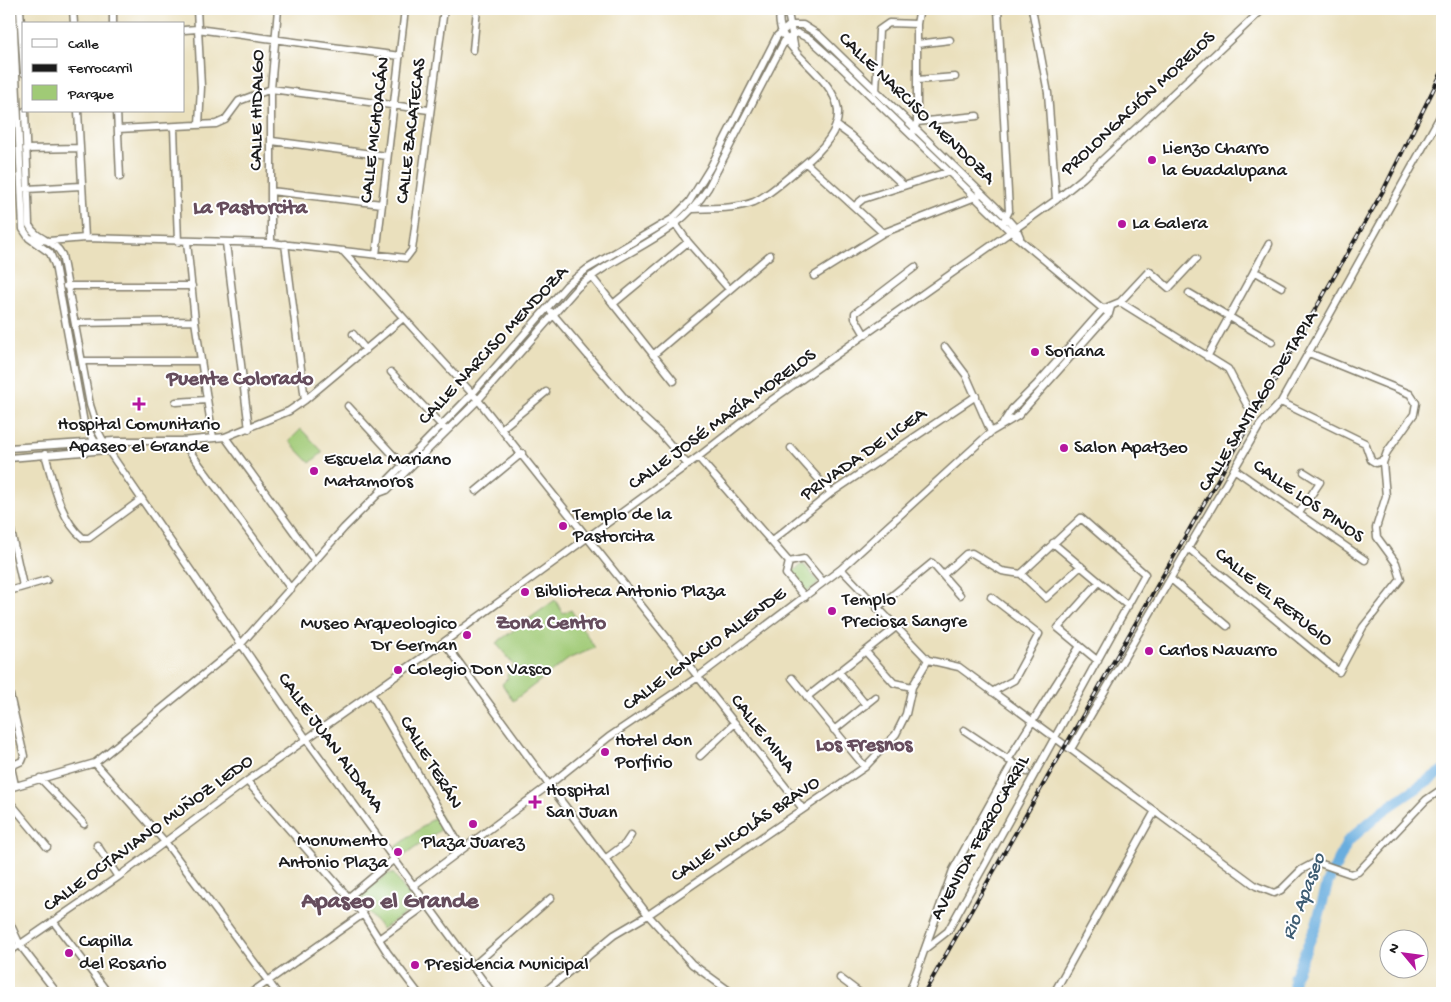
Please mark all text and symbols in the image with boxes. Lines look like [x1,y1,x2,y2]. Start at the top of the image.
legend [22,22,185,112]
street label: PROLONGACIÓN MORELOS [1056,26,1221,182]
street label: CALLE NARCISO MENDOZA [833,28,1001,191]
text: Calle [68,36,99,54]
street label: CALLE HIDALGO [245,49,271,171]
street label: CALLE MICHOACÁN [356,56,396,204]
street label: CALLE ZACATECAS [392,57,432,205]
text: Ferrocarril [67,60,132,78]
text: Parque [67,86,114,104]
place label: Lienzo Charro la Guadalupana [1162,138,1288,183]
marker: Lienzo Charro la Guadalupana [1146,154,1158,166]
district label: La Pastorcita [193,197,308,222]
place label: La Galera [1132,213,1209,236]
marker: La Galera [1116,218,1128,230]
street label: CALLE NARCISO MENDOZA [414,260,575,431]
street label: CALLE SANTIAGO DE TAPIA [1194,306,1325,497]
place label: Soriana [1045,341,1106,364]
street label: CALLE JOSÉ MARÍA MORELOS [625,344,822,496]
marker: Soriana [1029,346,1041,358]
district label: Puente Colorado [166,368,313,393]
marker: Hospital Comunitario Apaseo el Grande [132,397,146,411]
street label: PRIVADA DE LICEA [796,402,933,508]
place label: Hospital Comunitario Apaseo el Grande [58,414,221,459]
place label: Salon Apatzeo [1074,437,1188,460]
marker: Salon Apatzeo [1058,442,1070,454]
place label: Escuela Mariano Matamoros [324,449,451,494]
street label: CALLE LOS PINOS [1248,455,1368,549]
marker: Escuela Mariano Matamoros [308,465,320,477]
place label: Templo de la Pastorcita [572,504,673,549]
marker: Templo de la Pastorcita [557,520,569,532]
street label: CALLE EL REFUGIO [1209,543,1337,653]
place label: Biblioteca Antonio Plaza [534,581,727,604]
street label: CALLE IGNACIO ALLENDE [619,582,792,717]
marker: Biblioteca Antonio Plaza [519,586,531,598]
place label: Templo Preciosa Sangre [841,589,967,634]
marker: Templo Preciosa Sangre [826,605,838,617]
district label: Zona Centro [496,612,606,637]
place label: Museo Arqueologico Dr German [301,613,457,658]
marker: Museo Arqueologico Dr German [461,629,473,641]
place label: Carlos Navarro [1159,640,1277,663]
marker: Carlos Navarro [1143,645,1155,657]
place label: Colegio Don Vasco [408,659,552,682]
marker: Colegio Don Vasco [392,664,404,676]
street label: CALLE JUAN ALDAMA [272,669,389,819]
street label: CALLE MINA [724,690,801,779]
street label: CALLE TERÁN [393,712,467,814]
place label: Hotel don Porfirio [614,730,692,775]
district label: Los Fresnos [816,734,914,759]
marker: Hotel don Porfirio [599,746,611,758]
street label: CALLE OCTAVIANO MUÑOZ LEDO [39,750,259,918]
street label: AVENIDA FERROCARRIL [926,751,1036,924]
street label: CALLE NICOLÁS BRAVO [667,771,825,888]
place label: Hospital San Juan [546,780,617,825]
marker: Hospital San Juan [528,795,542,809]
marker: Plaza Juarez [467,818,479,830]
place label: Monumento Antonio Plaza [278,830,389,875]
place label: Plaza Juarez [420,832,525,855]
marker: Monumento Antonio Plaza [392,846,404,858]
water label: Rio Apaseo [1278,849,1333,943]
district label: Apaseo el Grande [301,888,480,917]
north arrow [1378,930,1428,980]
place label: Capilla del Rosario [79,931,167,976]
text: N [1385,941,1404,957]
marker: Capilla del Rosario [63,947,75,959]
place label: Presidencia Municipal [424,954,589,977]
marker: Presidencia Municipal [409,959,421,971]

